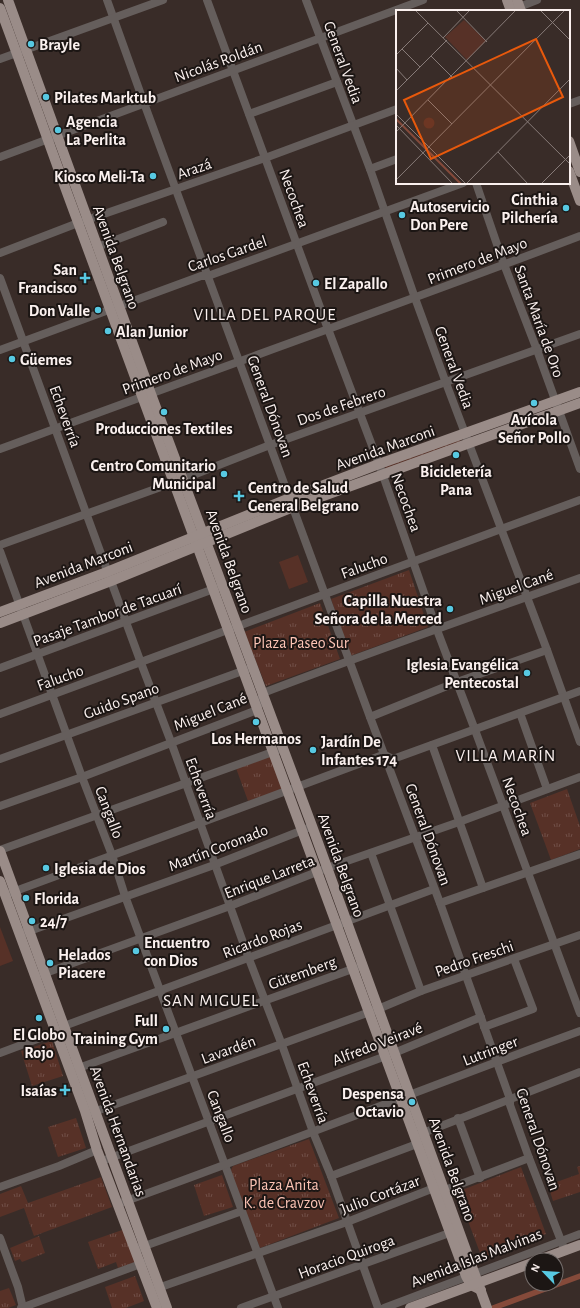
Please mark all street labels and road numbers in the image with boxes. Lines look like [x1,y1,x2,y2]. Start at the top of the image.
street label: General Vedia [321,19,365,106]
street label: Nicolás Roldán [172,39,265,85]
street label: Arazá [175,156,214,182]
street label: Necochea [276,167,312,230]
street label: Avenida Belgrano [90,203,142,312]
street label: Carlos Gardel [186,233,269,275]
street label: Primero de Mayo [425,235,530,288]
street label: Santa María de Oro [511,263,567,380]
street label: General Vedia [432,324,476,411]
street label: Primero de Mayo [120,346,225,398]
street label: General Dónovan [244,353,296,459]
street label: Echeverría [46,383,84,449]
street label: Dos de Febrero [295,383,388,429]
street label: Avenida Marconi [334,423,437,473]
street label: Necochea [388,471,424,534]
street label: Avenida Belgrano [203,507,255,616]
street label: Avenida Marconi [32,539,135,591]
street label: Falucho [339,550,390,582]
street label: Miguel Cané [477,566,556,608]
street label: Pasaje Tambor de Tacuarí [31,581,184,650]
street label: Falucho [35,662,86,694]
street label: Guido Spano [81,680,161,722]
street label: Miguel Cané [171,690,249,734]
street label: Echeverría [182,755,220,821]
street label: Necochea [499,775,535,838]
street label: General Dónovan [402,781,454,887]
street label: Cangallo [92,784,126,841]
street label: Avenida Belgrano [315,811,367,920]
street label: Martín Coronado [166,822,270,874]
street label: Enrique Larreta [222,852,317,901]
street label: Ricardo Rojas [220,916,305,962]
street label: Pedro Freschi [433,938,516,980]
street label: Gütemberg [266,953,339,993]
street label: Alfredo Veiravé [330,1019,425,1068]
street label: Lavardén [199,1033,258,1067]
street label: Lutringer [461,1033,521,1069]
street label: Echeverría [294,1059,332,1125]
street label: Avenida Hernandarias [87,1064,149,1199]
street label: General Dónovan [513,1086,563,1193]
street label: Cangallo [204,1088,238,1145]
street label: Avenida Belgrano [426,1115,478,1224]
street label: Julio Cortázar [338,1172,423,1217]
street label: Avenida Islas Malvinas [409,1226,544,1290]
street label: Horacio Quiroga [296,1232,397,1283]

